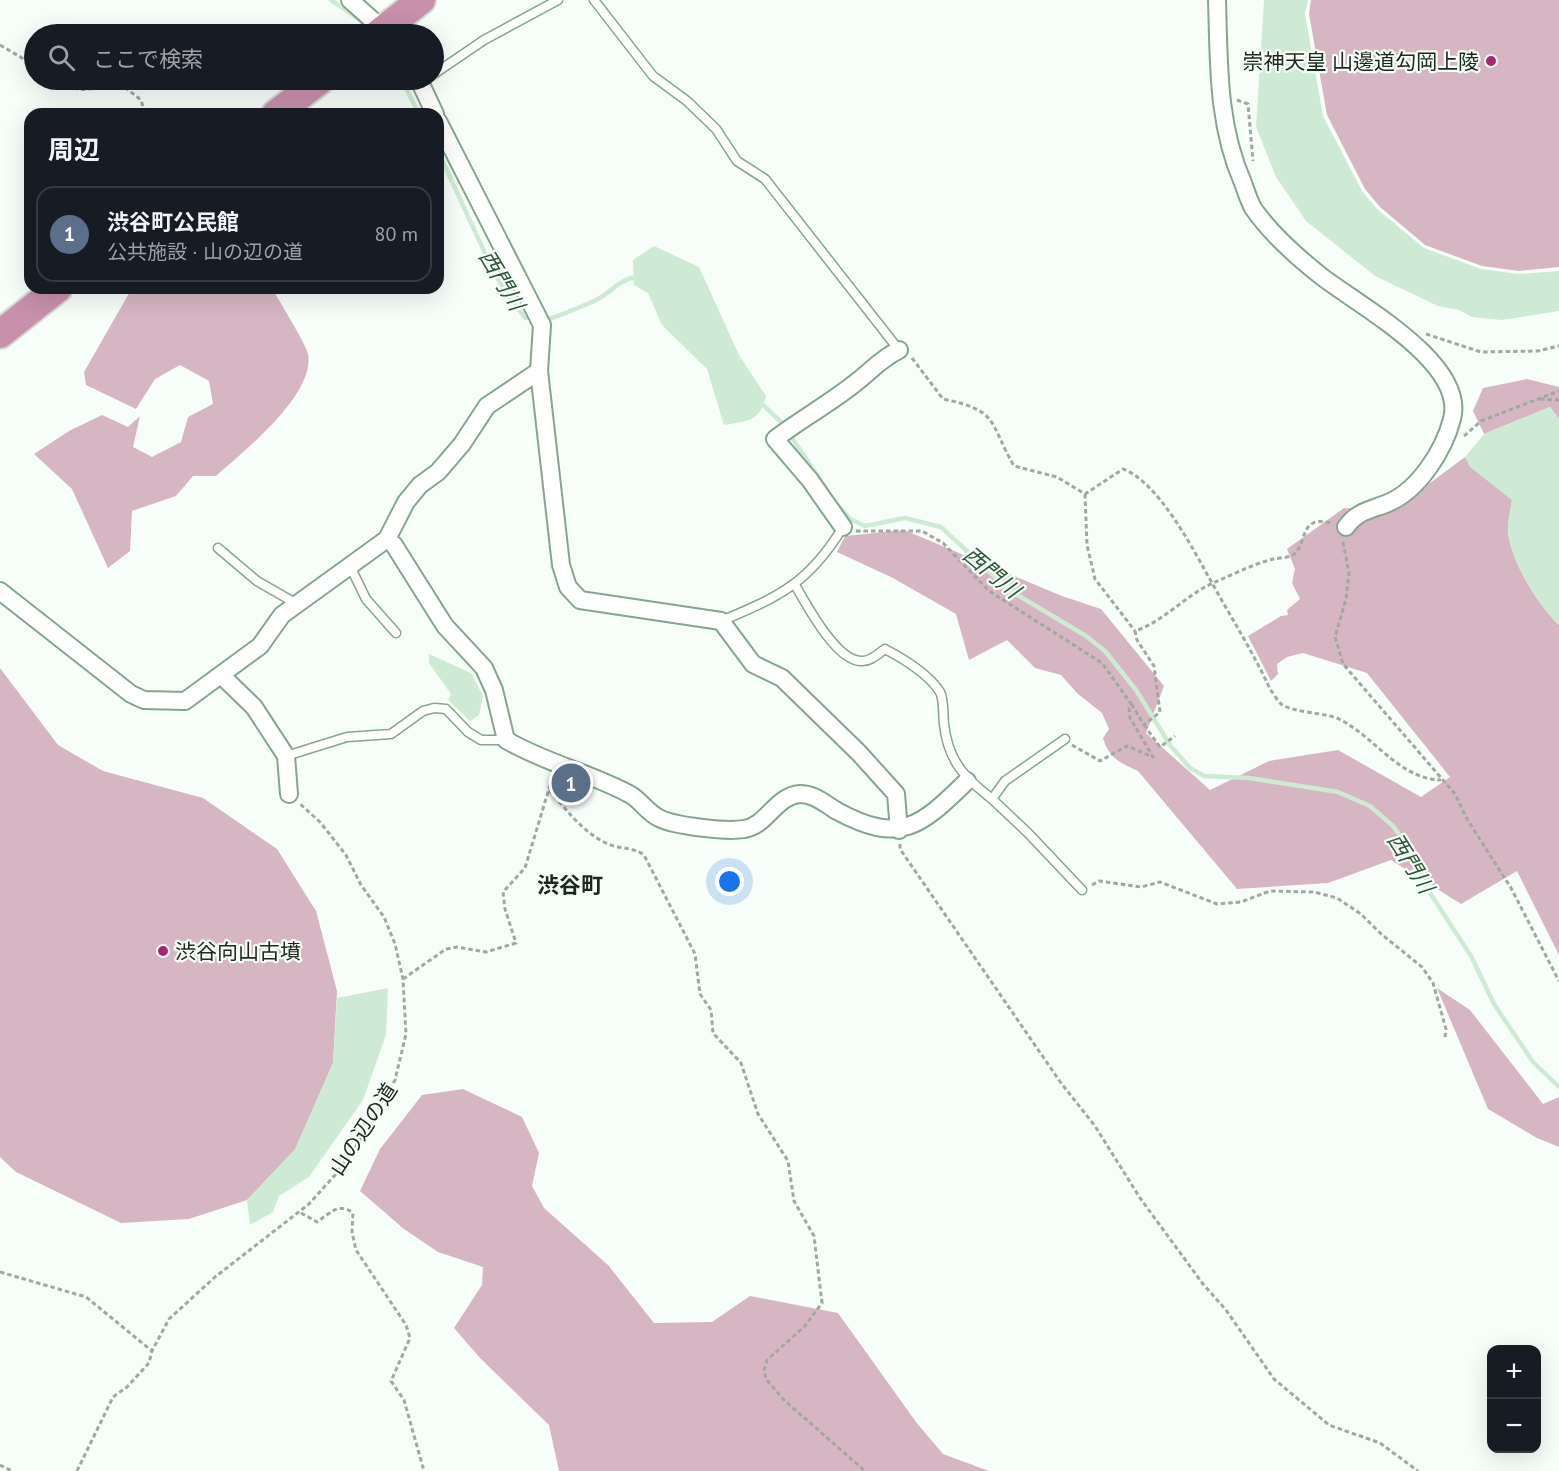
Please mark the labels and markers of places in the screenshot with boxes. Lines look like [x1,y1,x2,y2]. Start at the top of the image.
place label: 崇神天皇 山邊道勾岡上陵 [1242,48,1479,75]
marker: 崇神天皇 山邊道勾岡上陵 [1484,54,1498,68]
pin: 1 [552,760,590,806]
place label: 渋谷向山古墳 [175,938,301,965]
marker: 渋谷向山古墳 [156,944,170,958]

